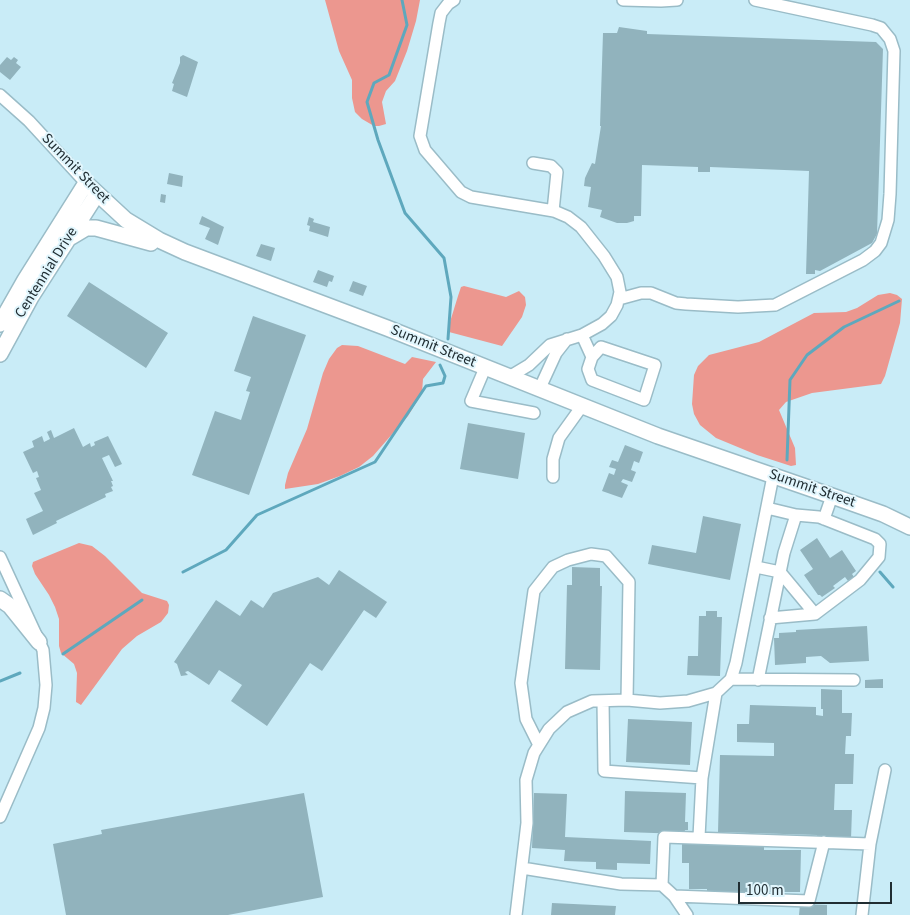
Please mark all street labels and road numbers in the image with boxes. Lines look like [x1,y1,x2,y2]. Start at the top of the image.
street label: Summit Street [37,130,113,208]
street label: Centennial Drive [12,224,82,322]
street label: Summit Street [388,322,478,372]
street label: Summit Street [766,466,858,512]

